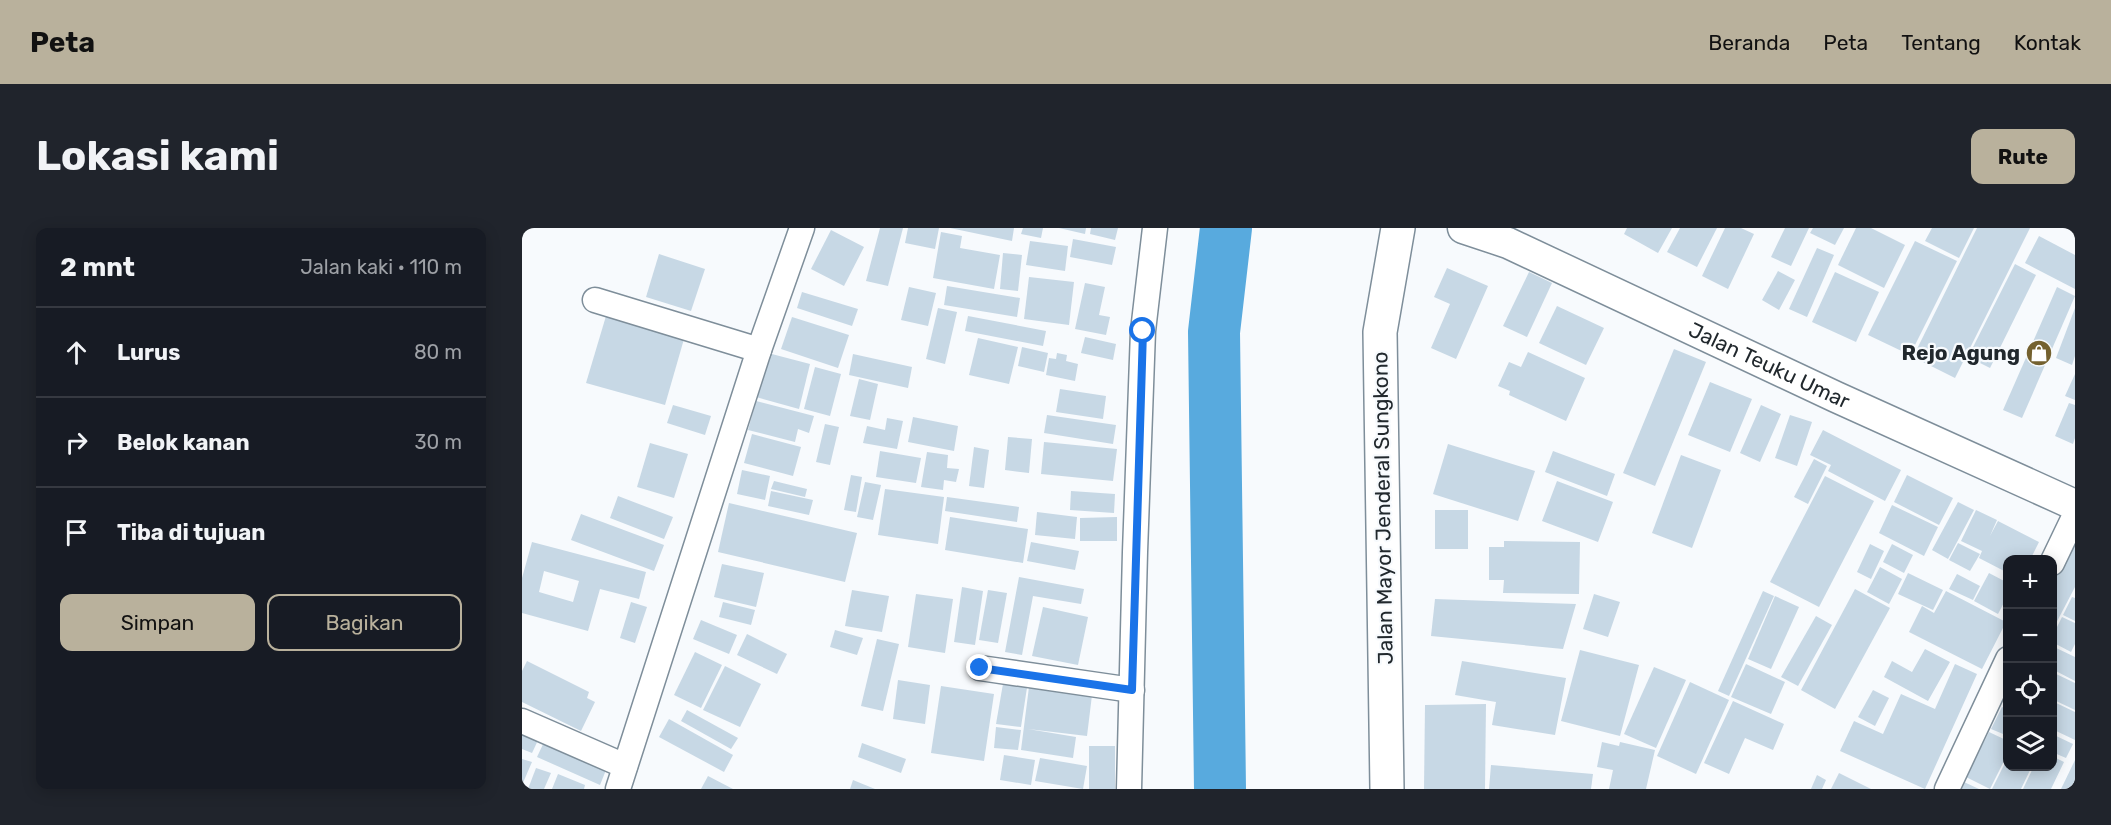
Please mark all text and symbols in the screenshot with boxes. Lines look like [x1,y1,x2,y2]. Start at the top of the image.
text: Peta [30,26,95,59]
text: Beranda [1708,30,1790,55]
text: Peta [1823,30,1868,55]
text: Tentang [1901,30,1981,55]
text: Kontak [2014,30,2081,55]
button: Rute [1971,129,2075,184]
text: Lokasi kami [36,131,279,181]
text: 2 mnt [60,252,135,283]
text: Jalan kaki · 110 m [300,255,462,279]
route start [1129,317,1155,343]
street label: Jalan Teuku Umar [1685,317,1854,414]
icon: ahead [60,336,93,369]
shop icon: Rejo Agung [2024,338,2054,368]
text: Lurus [117,339,180,366]
text: 80 m [414,340,462,364]
place label: Rejo Agung [1902,340,2020,365]
street label: Jalan Mayor Jenderal Sungkono [1367,351,1398,665]
icon: right [60,426,93,459]
text: Belok kanan [117,429,250,456]
text: 30 m [415,430,462,454]
icon: arrive [60,516,93,549]
text: Tiba di tujuan [117,519,265,546]
map controls [2003,555,2057,771]
button: + [2003,555,2057,609]
button: Simpan [60,594,255,651]
button: Bagikan [267,594,462,651]
button: − [2003,609,2057,663]
route end [966,654,992,680]
button: locate [2003,663,2057,717]
button: layers [2003,717,2057,771]

